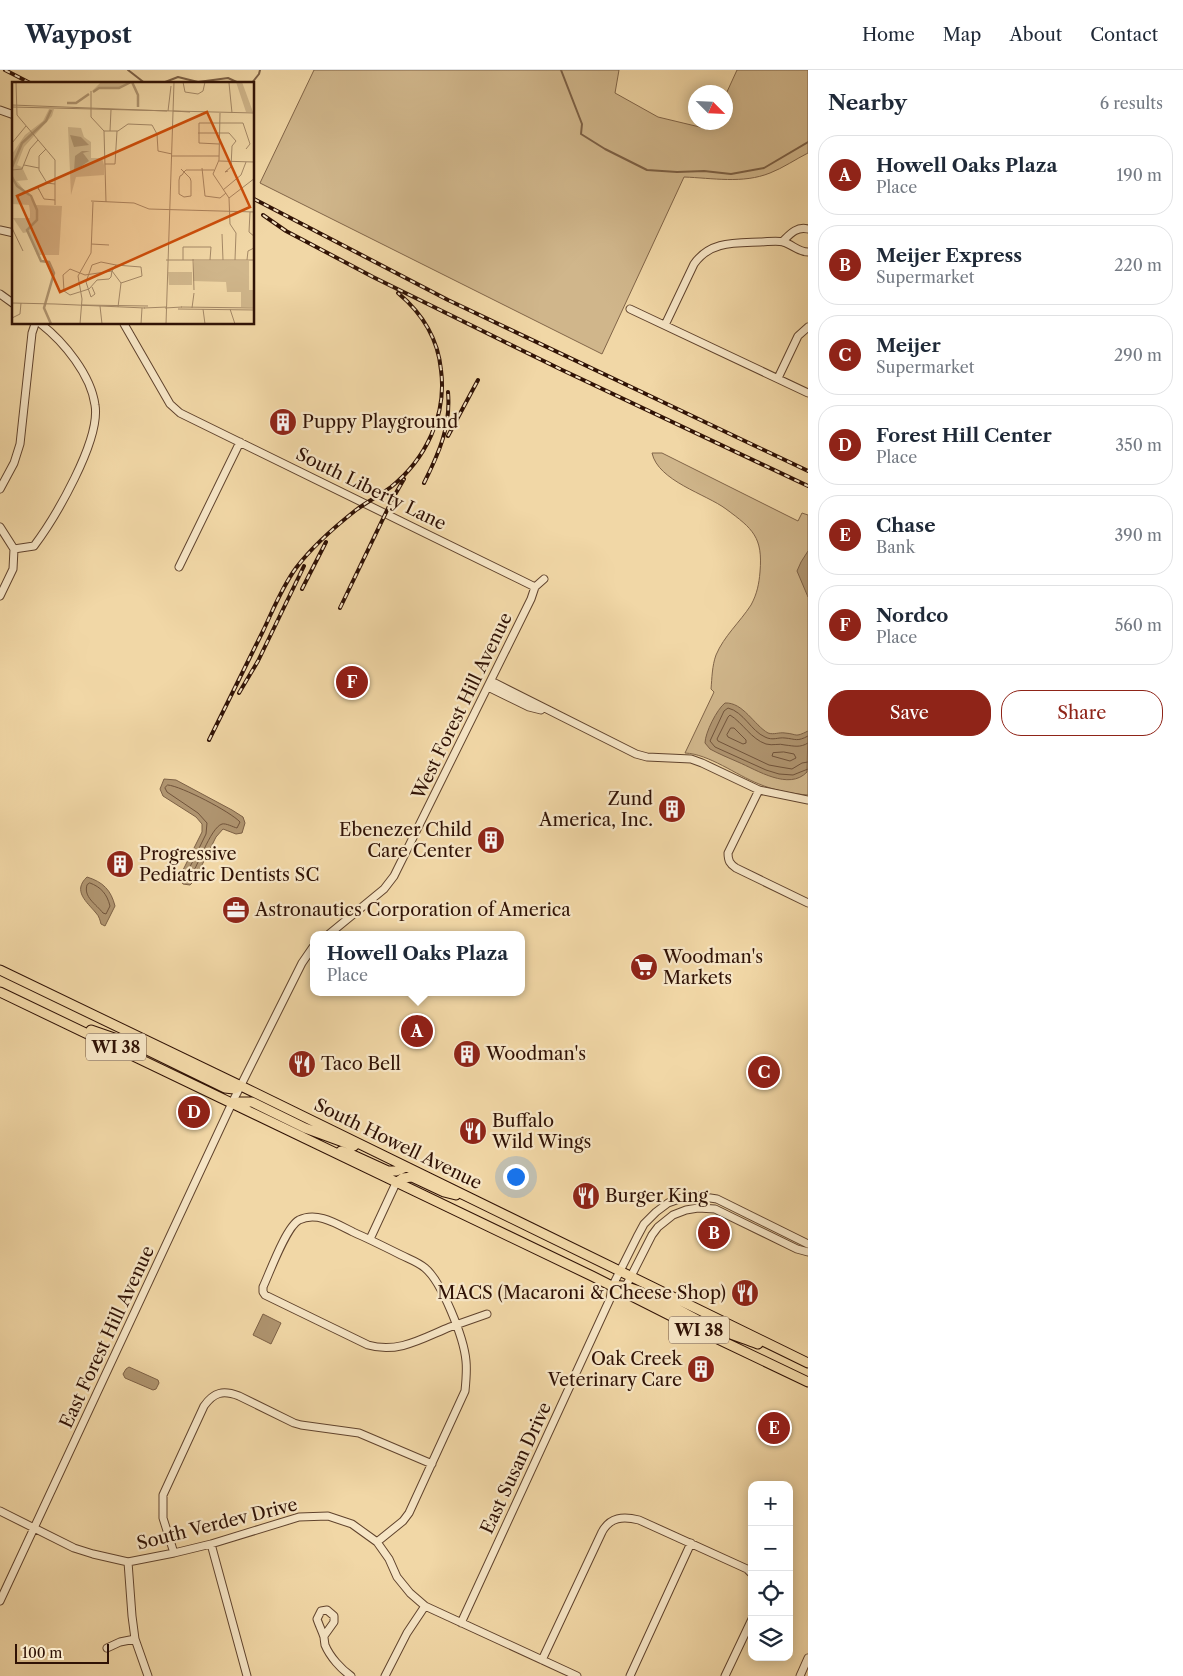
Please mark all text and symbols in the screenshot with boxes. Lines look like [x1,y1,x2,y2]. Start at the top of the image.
text: Waypost [25,20,132,49]
text: Home [862,24,915,46]
text: Map [943,24,981,46]
text: About [1009,24,1062,46]
text: Contact [1090,24,1158,46]
inset map [12,82,255,325]
north arrow [688,85,733,130]
text: Nearby [828,90,907,115]
text: 6 results [1100,93,1163,113]
text: Howell Oaks Plaza [876,154,1058,177]
text: A [839,165,851,185]
text: 190 m [1117,165,1162,185]
text: Place [876,177,917,197]
text: Meijer Express [876,244,1022,267]
text: B [839,255,851,275]
text: 220 m [1114,255,1162,275]
text: Supermarket [876,267,974,287]
text: Meijer [876,334,941,357]
text: C [839,345,851,365]
text: 290 m [1114,345,1162,365]
text: Supermarket [876,357,974,377]
building icon: Puppy Playground [268,407,298,437]
place label: Puppy Playground [302,411,458,433]
text: Forest Hill Center [876,424,1052,447]
text: D [838,435,852,455]
text: 350 m [1115,435,1162,455]
street label: South Liberty Lane [292,443,450,535]
text: Place [876,447,917,467]
text: Chase [876,514,935,537]
text: E [839,525,851,545]
text: 390 m [1115,525,1162,545]
text: Bank [876,537,915,557]
text: Nordco [876,604,948,627]
street label: West Forest Hill Avenue [407,609,517,804]
text: F [840,615,850,635]
text: 560 m [1115,615,1162,635]
text: Place [876,627,917,647]
pin: F [336,663,368,701]
button: Save [828,690,991,736]
button: Share [1001,690,1163,736]
place label: Zund America, Inc. [538,788,653,831]
building icon: Zund America, Inc. [657,794,687,824]
place label: Ebenezer Child Care Center [339,819,472,862]
building icon: Ebenezer Child Care Center [476,825,506,855]
place label: Progressive Pediatric Dentists SC [139,843,319,886]
building icon: Progressive Pediatric Dentists SC [105,849,135,879]
office icon: Astronautics Corporation of America [221,895,251,925]
place label: Astronautics Corporation of America [254,899,571,921]
popup [310,931,525,996]
text: Howell Oaks Plaza [327,942,508,965]
place label: Woodman's Markets [662,946,763,989]
supermarket icon: Woodman's Markets [629,952,659,982]
text: Place [327,965,368,985]
pin: A [401,1012,433,1050]
road number: WI 38 [86,1034,146,1060]
building icon: Woodman's [452,1039,482,1069]
place label: Woodman's [485,1043,586,1065]
restaurant icon: Taco Bell [287,1049,317,1079]
place label: Taco Bell [321,1053,401,1075]
pin: C [748,1053,780,1091]
pin: D [178,1093,210,1131]
street label: South Howell Avenue [310,1094,486,1194]
place label: Buffalo Wild Wings [491,1110,591,1153]
restaurant icon: Buffalo Wild Wings [458,1116,488,1146]
your location [503,1164,529,1190]
restaurant icon: Burger King [571,1181,601,1211]
place label: Burger King [605,1185,708,1207]
pin: B [698,1214,730,1252]
street label: East Forest Hill Avenue [55,1242,159,1432]
restaurant icon: MACS (Macaroni & Cheese Shop) [730,1278,760,1308]
place label: MACS (Macaroni & Cheese Shop) [437,1282,726,1304]
road number: WI 38 [669,1316,729,1344]
place label: Oak Creek Veterinary Care [547,1348,684,1391]
building icon: Oak Creek Veterinary Care [686,1354,716,1384]
street label: East Susan Drive [476,1399,556,1537]
pin: E [758,1409,790,1447]
map controls [748,1481,793,1661]
button: + [748,1481,793,1526]
street label: South Verdev Drive [134,1493,300,1555]
button: − [748,1526,793,1571]
button: locate [748,1571,793,1616]
button: layers [748,1616,793,1661]
scale bar [15,1641,109,1664]
text: 100 m [22,1644,62,1662]

